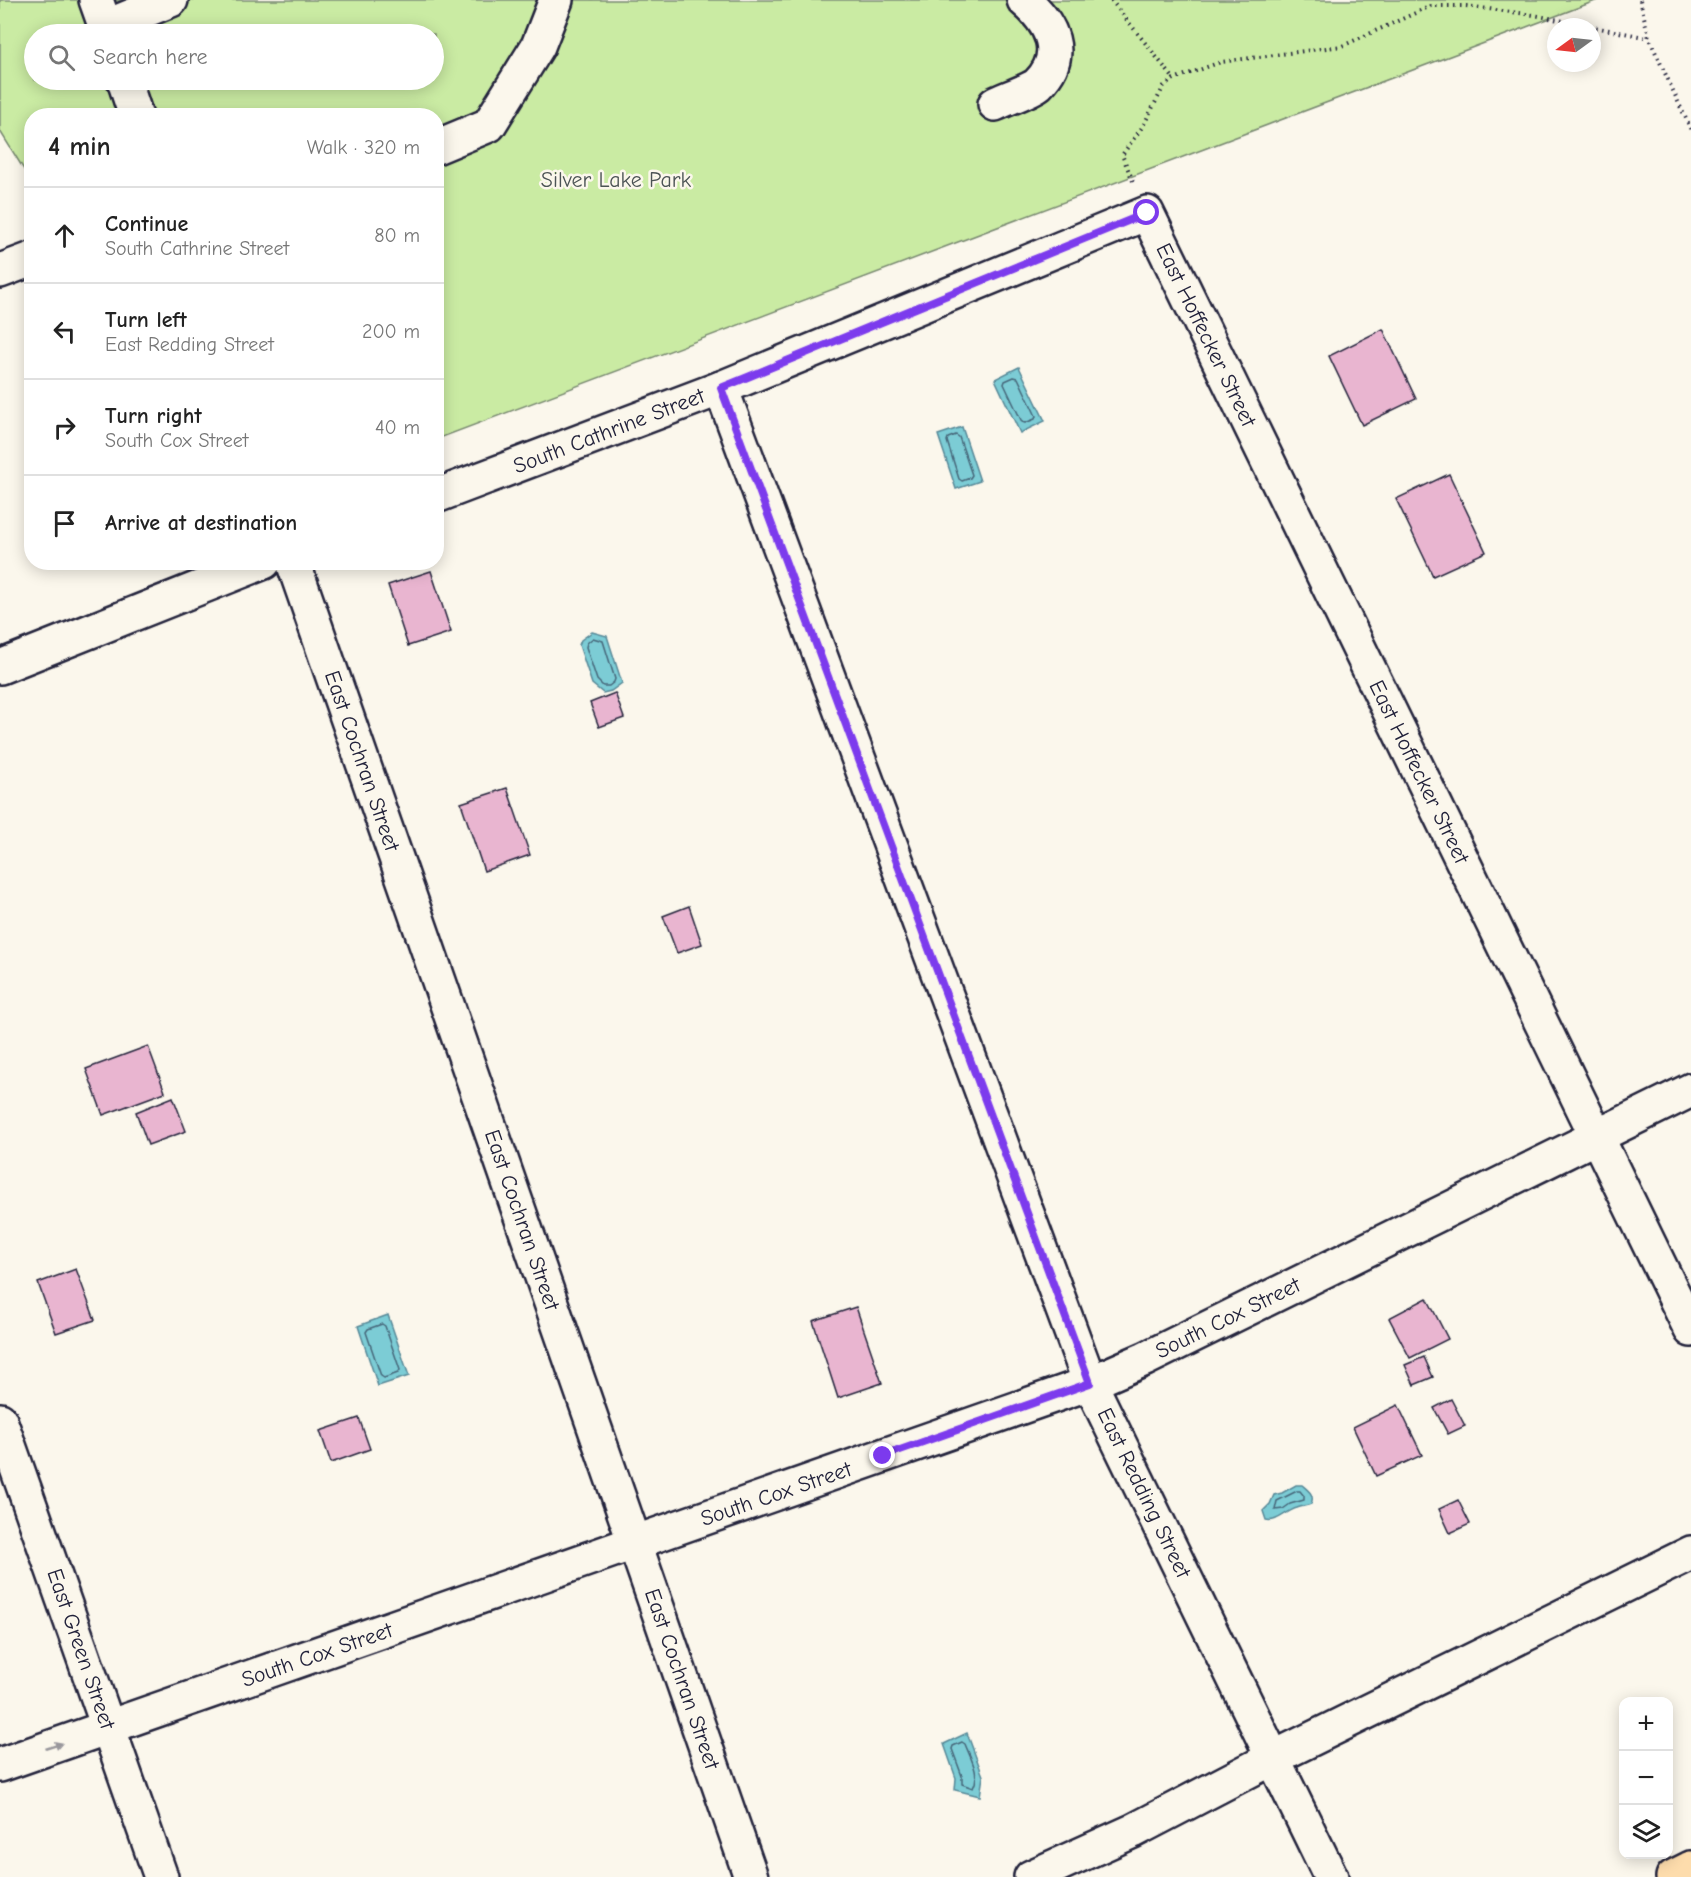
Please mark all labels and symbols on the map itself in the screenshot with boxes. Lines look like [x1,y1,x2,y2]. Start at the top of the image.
north arrow [1547,18,1601,72]
park label: Silver Lake Park [541,167,692,193]
route start [1133,199,1159,225]
street label: East Hoffecker Street [1150,239,1262,432]
street label: South Cathrine Street [510,382,709,479]
street label: East Cochran Street [319,667,405,855]
street label: East Hoffecker Street [1363,676,1475,869]
street label: East Cochran Street [479,1126,565,1314]
street label: South Cox Street [1151,1271,1305,1364]
street label: East Redding Street [1092,1404,1197,1583]
route end [869,1442,895,1468]
street label: South Cox Street [697,1456,856,1532]
street label: East Green Street [41,1565,121,1733]
street label: East Cochran Street [639,1585,725,1773]
street label: South Cox Street [238,1617,397,1693]
one-way arrow [45,1741,63,1751]

